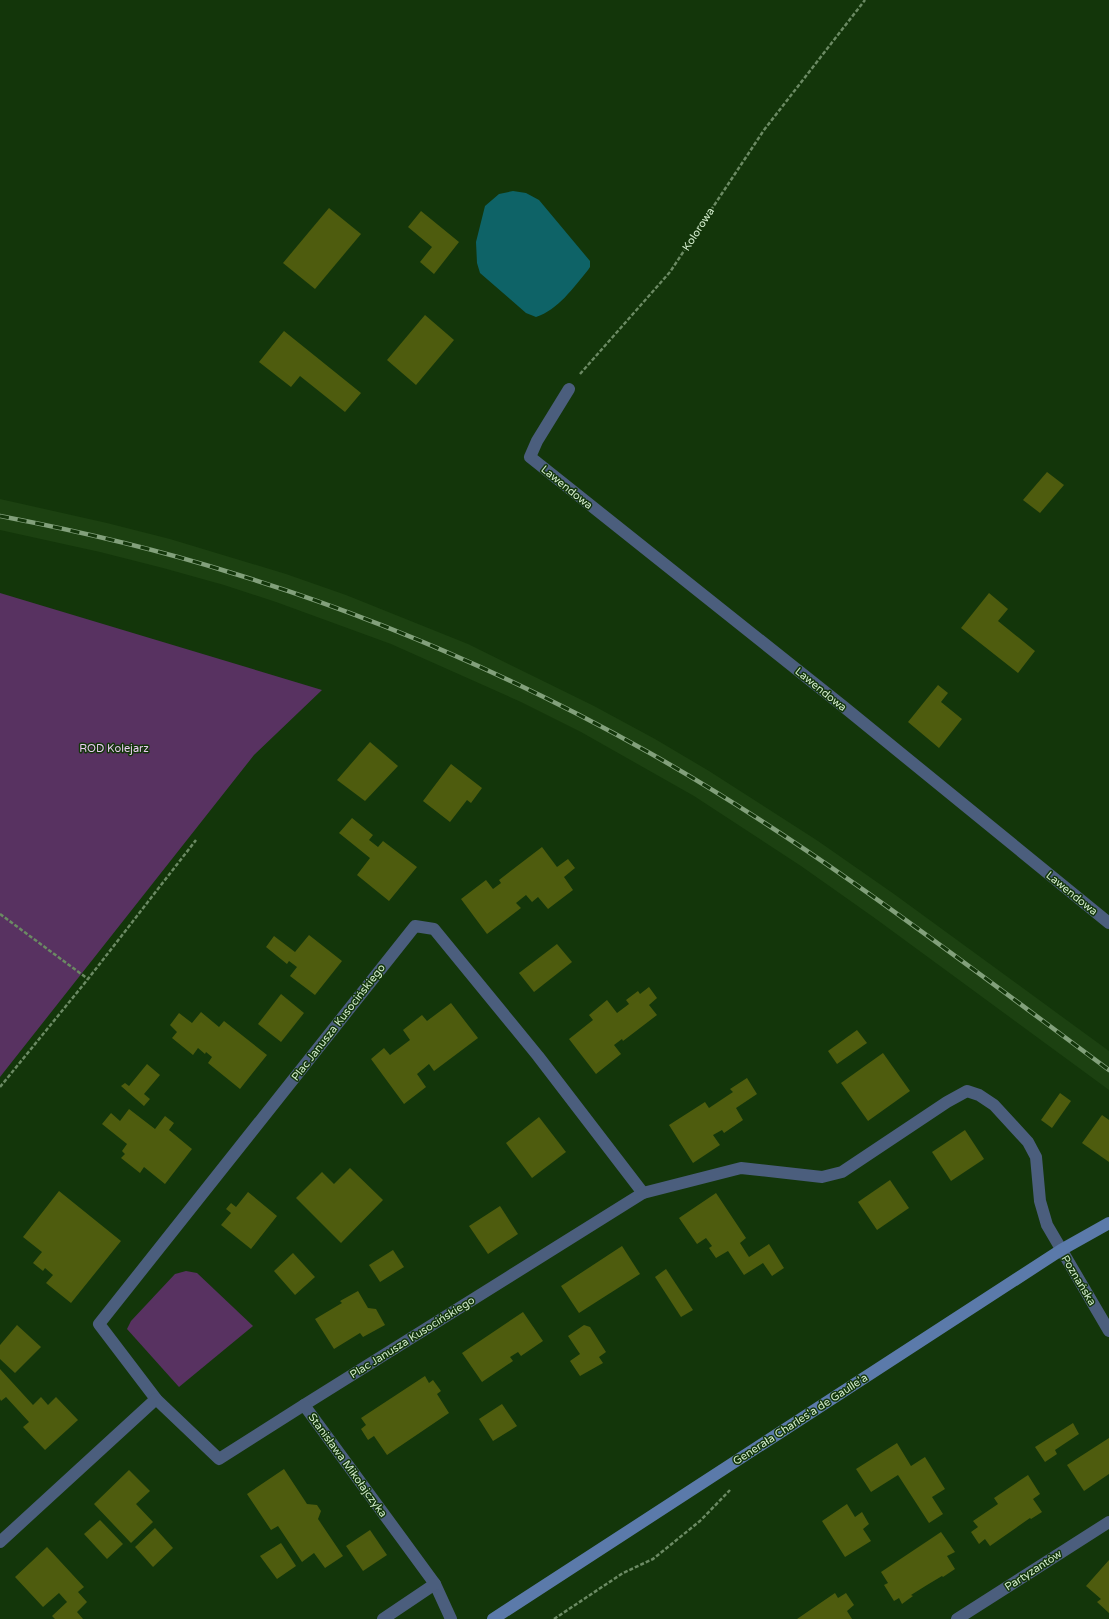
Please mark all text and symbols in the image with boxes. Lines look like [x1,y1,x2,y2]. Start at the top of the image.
street label: Kolorowa [680,205,717,253]
street label: Lawendowa [538,463,595,512]
street label: Lawendowa [792,665,849,714]
park label: ROD Kolejarz [79,742,149,755]
street label: Lawendowa [1043,869,1100,918]
street label: Plac Janusza Kusocińskiego [289,961,388,1083]
street label: Poznańska [1058,1253,1099,1308]
street label: Plac Janusza Kusocińskiego [347,1293,477,1381]
street label: Generała Charles'a de Gaulle'a [731,1371,870,1468]
street label: Stanisława Mikołajczyka [306,1411,390,1520]
street label: Partyzantów [1002,1547,1064,1594]

